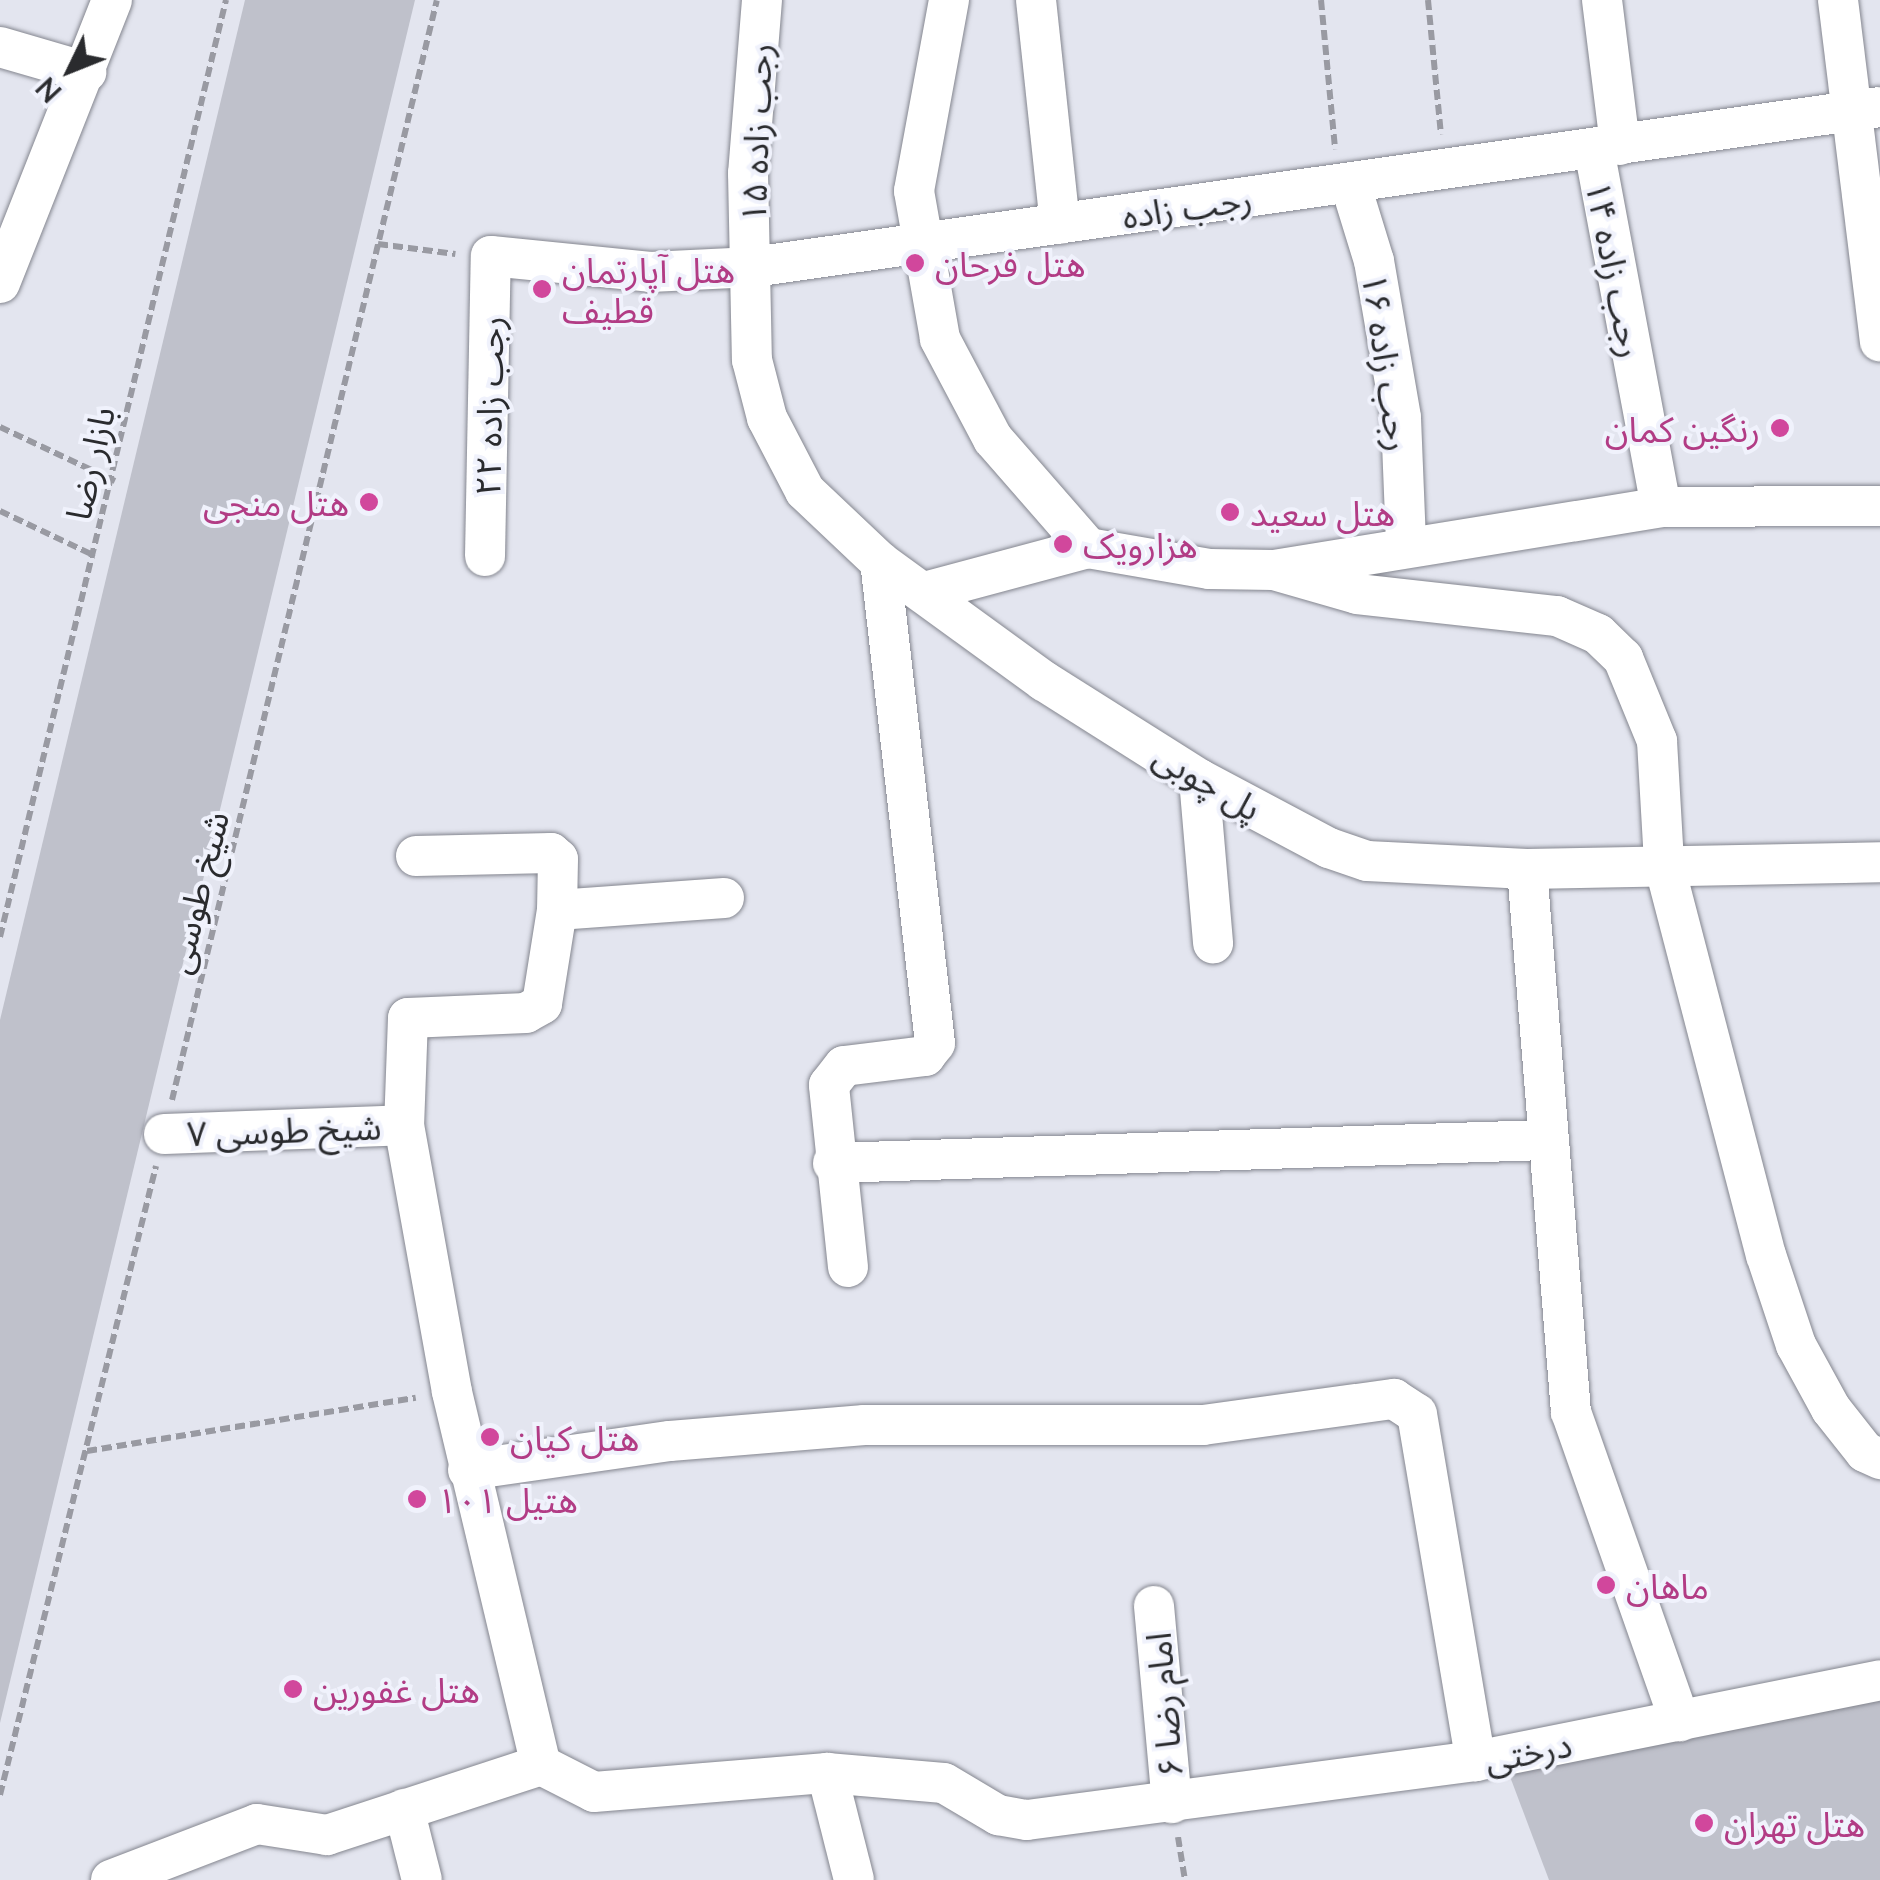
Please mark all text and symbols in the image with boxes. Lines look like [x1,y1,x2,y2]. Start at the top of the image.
north arrow [20,20,120,120]
street label: رجب زاده ۱۵ [731,43,779,223]
text: N [28,71,68,110]
street label: رجب زاده [1119,176,1255,236]
street label: رجب زاده ۱۴ [1578,177,1654,361]
place label: هتل فرحان [935,242,1086,284]
place label: هتل آپارتمان قطیف [562,248,735,330]
marker: هتل فرحان [904,252,926,274]
street label: رجب زاده ۱۶ [1355,270,1421,454]
marker: هتل آپارتمان قطیف [531,278,553,300]
street label: رجب زاده ۲۲ [465,316,511,496]
street label: بازار رضا [56,402,122,524]
place label: رنگین کمان [1605,407,1760,449]
marker: رنگین کمان [1769,417,1791,439]
place label: هتل منجی [203,481,349,523]
marker: هتل منجی [358,491,380,513]
place label: هتل سعید [1250,491,1395,533]
marker: هتل سعید [1219,501,1241,523]
place label: هزارویک [1083,523,1197,565]
marker: هزارویک [1052,533,1074,555]
street label: پل چوبی [1147,733,1269,829]
street label: شیخ طوسی [156,807,236,977]
street label: شیخ طوسی ۷ [186,1105,382,1153]
place label: هتل کیان [510,1416,639,1458]
marker: هتل کیان [479,1426,501,1448]
place label: هتیل ۱۰۱ [437,1478,578,1520]
marker: هتیل ۱۰۱ [406,1488,428,1510]
place label: ماهان [1626,1564,1709,1606]
marker: ماهان [1595,1574,1617,1596]
street label: امام رضا ۶ [1136,1631,1190,1779]
place label: هتل غفورین [313,1668,480,1710]
marker: هتل غفورین [282,1678,304,1700]
street label: درختی [1481,1722,1575,1780]
place label: هتل تهران [1724,1802,1865,1844]
marker: هتل تهران [1693,1812,1715,1834]

